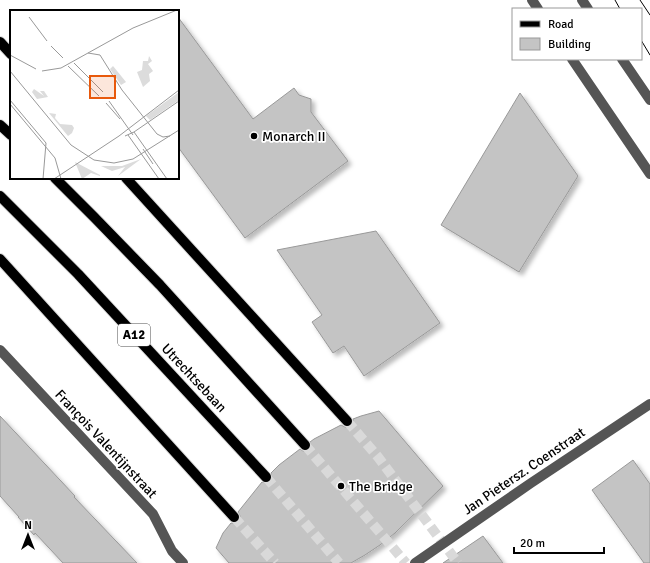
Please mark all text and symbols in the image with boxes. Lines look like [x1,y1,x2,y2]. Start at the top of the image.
legend [512,8,642,60]
inset map [10,10,179,179]
text: Road [548,17,574,32]
text: Building [548,37,591,52]
place label: Monarch II [262,128,326,145]
marker: Monarch II [249,131,259,141]
road number: A12 [118,324,150,346]
street label: Utrechtsebaan [158,340,230,416]
street label: François Valentijnstraat [51,386,161,502]
street label: Jan Pietersz. Coenstraat [460,424,588,518]
place label: The Bridge [349,478,413,495]
marker: The Bridge [336,481,346,491]
north arrow [8,515,48,555]
text: N [24,519,32,532]
scale bar [514,529,604,555]
text: 20 m [520,536,545,551]

